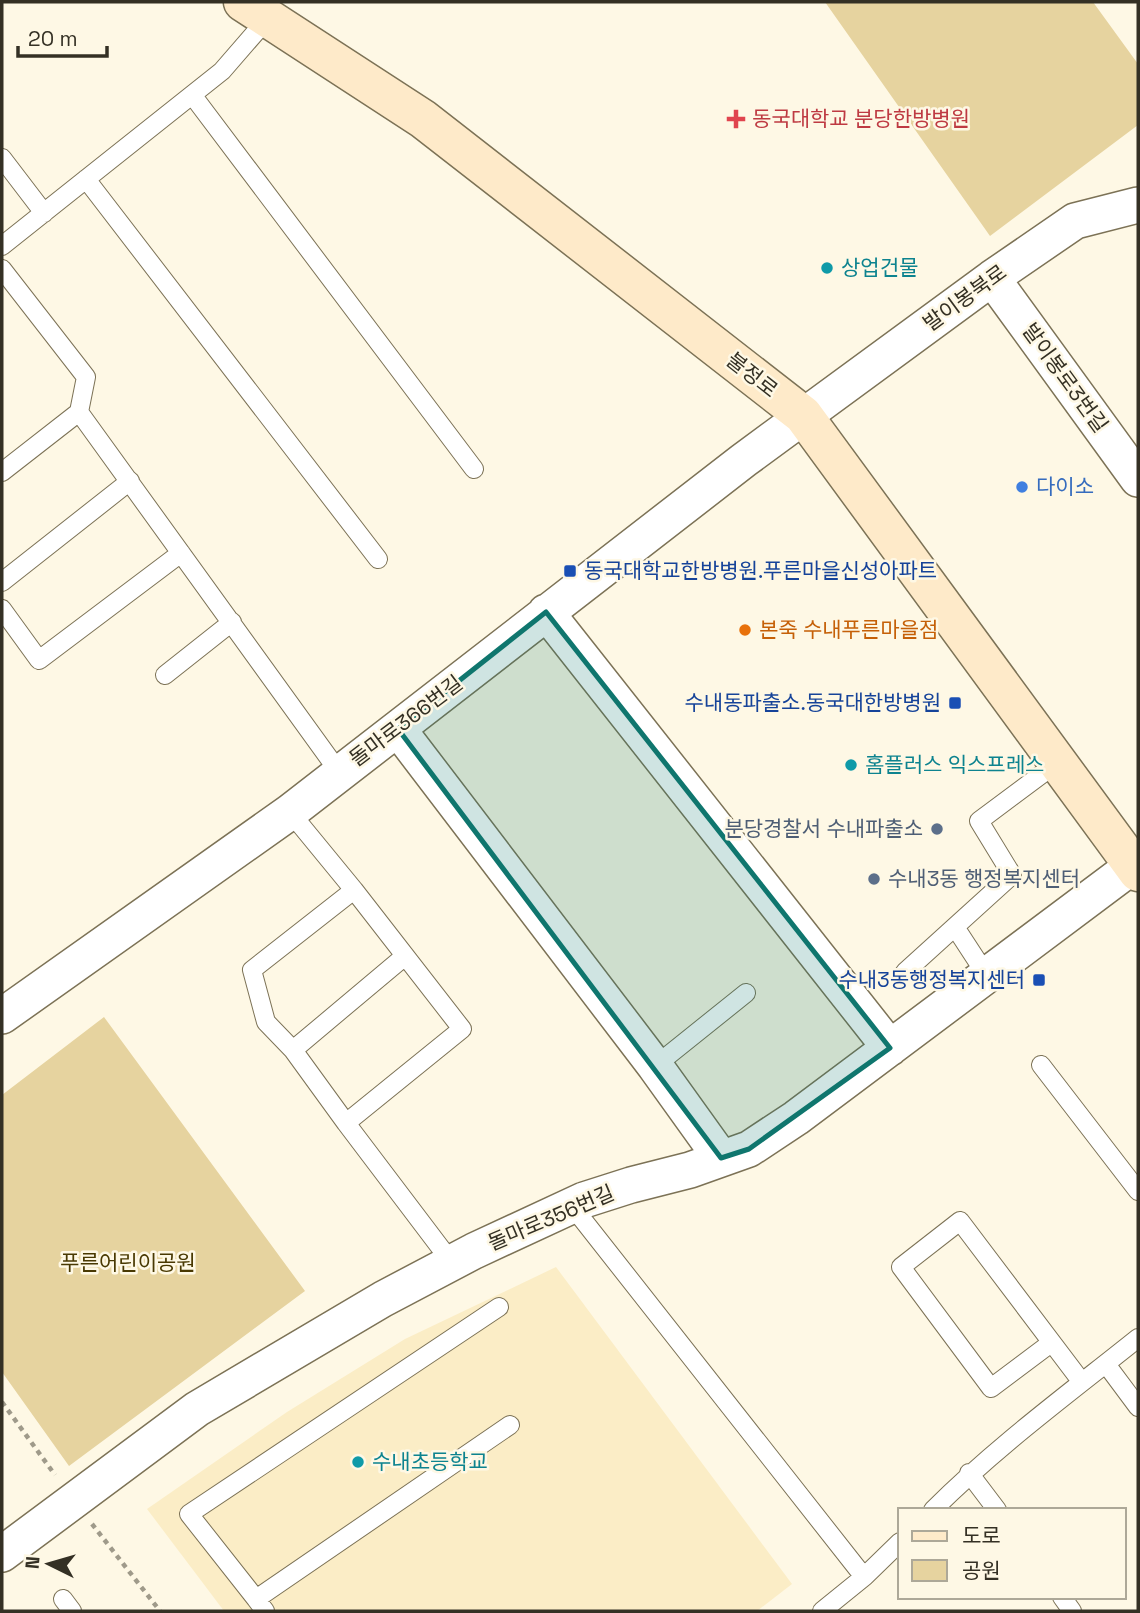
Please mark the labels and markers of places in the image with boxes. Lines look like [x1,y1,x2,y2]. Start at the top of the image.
place label: 동국대학교 분당한방병원 [752,105,970,132]
marker: 동국대학교 분당한방병원 [726,109,746,129]
place label: 상업건물 [841,254,918,281]
marker: 상업건물 [819,260,835,276]
place label: 다이소 [1036,473,1094,500]
marker: 다이소 [1014,479,1030,495]
place label: 동국대학교한방병원.푸른마을신성아파트 [584,557,937,584]
marker: 동국대학교한방병원.푸른마을신성아파트 [562,563,578,579]
place label: 본죽 수내푸른마을점 [759,616,938,643]
marker: 본죽 수내푸른마을점 [737,622,753,638]
place label: 수내동파출소.동국대한방병원 [685,689,941,716]
marker: 수내동파출소.동국대한방병원 [947,695,963,711]
place label: 홈플러스 익스프레스 [865,751,1044,778]
marker: 홈플러스 익스프레스 [843,757,859,773]
place label: 분당경찰서 수내파출소 [724,815,923,842]
marker: 분당경찰서 수내파출소 [929,821,945,837]
place label: 수내3동 행정복지센터 [888,865,1080,892]
marker: 수내3동 행정복지센터 [866,871,882,887]
place label: 수내3동행정복지센터 [838,966,1025,993]
marker: 수내3동행정복지센터 [1031,972,1047,988]
place label: 수내초등학교 [372,1448,488,1475]
marker: 수내초등학교 [350,1454,366,1470]

